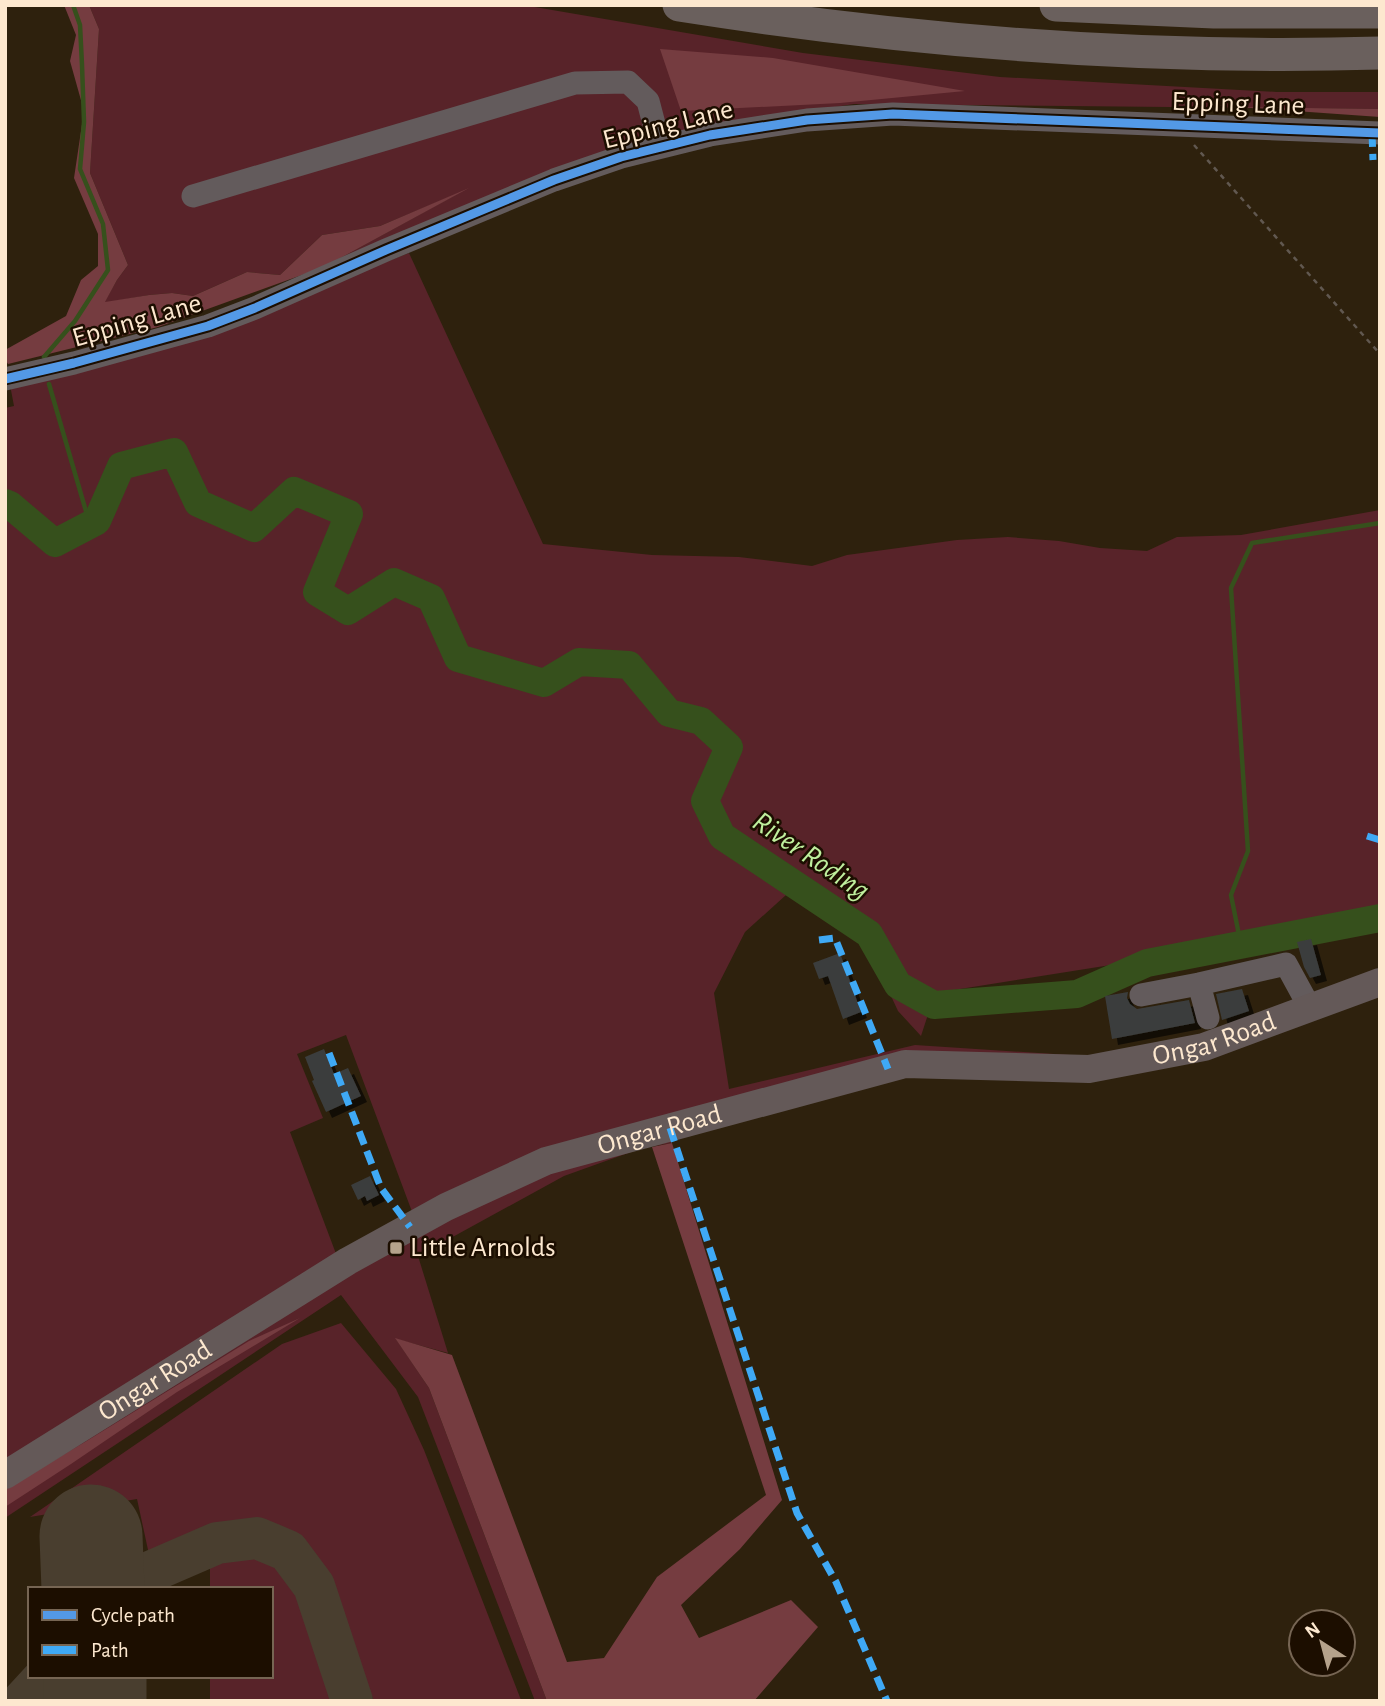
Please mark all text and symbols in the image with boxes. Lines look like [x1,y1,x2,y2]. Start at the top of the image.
street label: Epping Lane [1171,88,1305,120]
street label: Epping Lane [600,95,736,155]
street label: Epping Lane [69,289,205,353]
water label: River Roding [747,806,875,906]
street label: Ongar Road [1150,1008,1280,1071]
street label: Ongar Road [594,1100,725,1160]
place label: Little Arnolds [410,1234,556,1262]
marker: Little Arnolds [388,1240,404,1256]
street label: Ongar Road [94,1336,217,1427]
legend [28,1587,273,1678]
text: Cycle path [91,1605,175,1626]
north arrow [1287,1608,1357,1678]
text: N [1302,1619,1324,1642]
text: Path [91,1640,129,1661]

